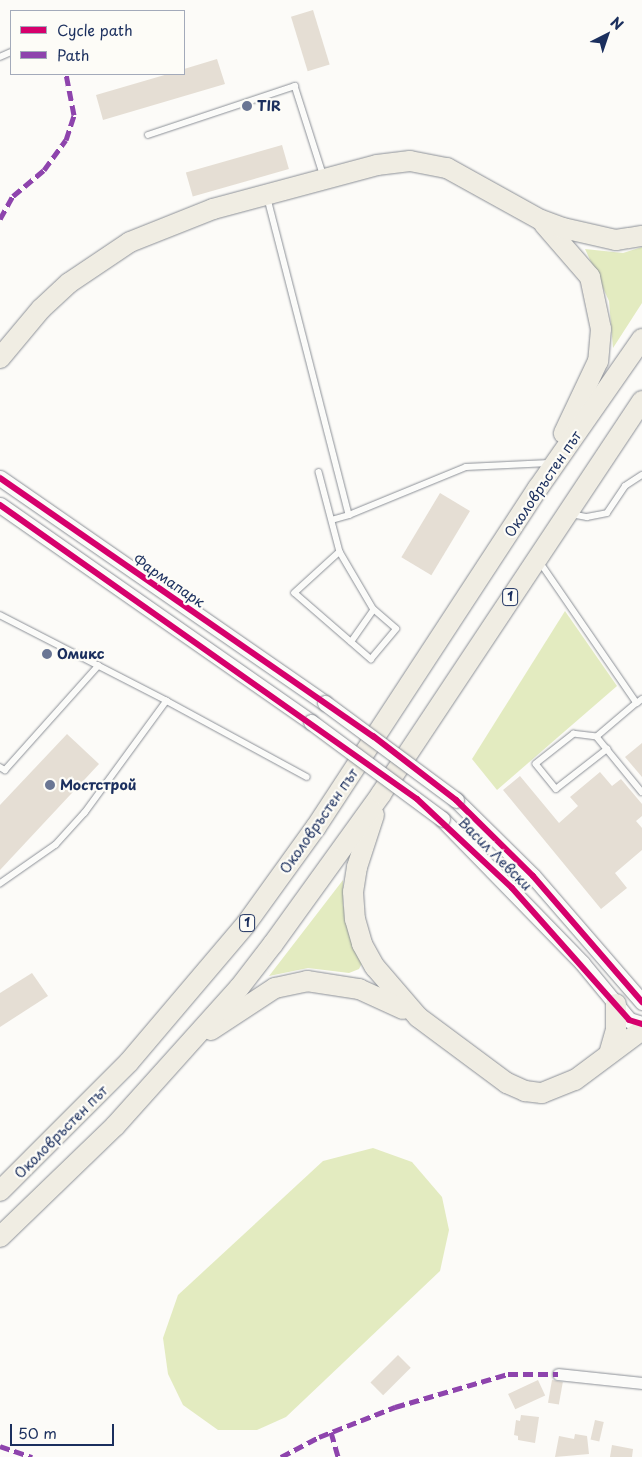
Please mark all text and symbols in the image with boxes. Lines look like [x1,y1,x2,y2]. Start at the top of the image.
legend [10,10,185,75]
north arrow [582,10,632,60]
text: N [606,12,628,35]
text: Cycle path [57,18,133,41]
text: Path [57,43,89,66]
place label: TIR [257,98,281,114]
marker: TIR [241,100,253,112]
street label: Околовръстен път [501,427,585,541]
street label: Фармапарк [130,551,208,611]
road number: 1 [501,588,519,606]
place label: Омикс [57,646,105,662]
marker: Омикс [41,648,53,660]
street label: Околовръстен път [276,765,362,877]
place label: Мостстрой [60,777,137,793]
marker: Мостстрой [44,779,56,791]
street label: Васил Левски [455,814,535,894]
road number: 1 [238,914,256,932]
street label: Околовръстен път [11,1082,111,1182]
scale bar [12,1414,116,1446]
text: 50 m [18,1421,57,1444]

